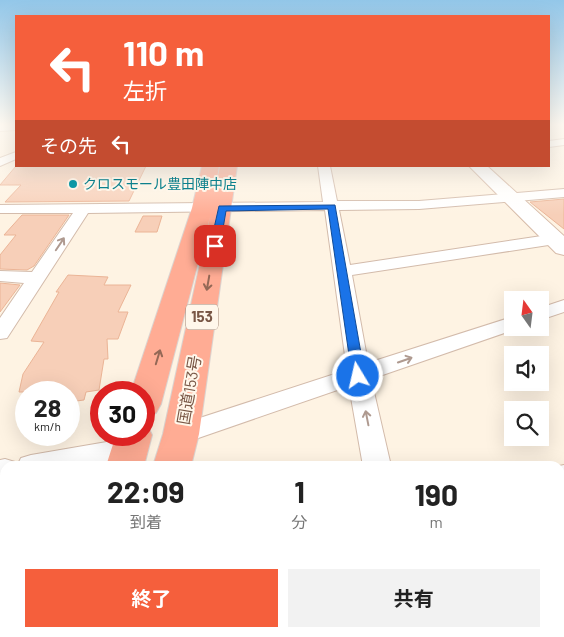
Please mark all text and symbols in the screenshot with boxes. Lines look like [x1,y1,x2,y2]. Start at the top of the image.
text: 110 m [123,31,204,73]
icon: left [40,35,105,100]
text: 左折 [123,77,167,103]
icon: left [107,130,135,158]
text: その先 [40,134,97,157]
place label: クロスモール豊田陣中店 [83,175,237,192]
marker: クロスモール豊田陣中店 [67,178,79,190]
pin [194,225,236,267]
icon: arrive [201,232,229,260]
one-way arrow [55,237,65,251]
one-way arrow [203,275,213,291]
north arrow [504,291,549,336]
map controls [504,291,549,446]
road number: 153 [186,304,218,330]
button: sound [504,346,549,391]
one-way arrow [153,349,163,365]
position arrow [331,349,383,401]
street label: 国道153号 [173,354,204,426]
one-way arrow [396,355,412,364]
speed limit sign: 30 [90,381,155,446]
text: 28 [34,392,61,422]
button: search [504,401,549,446]
one-way arrow [362,411,371,427]
text: km/h [34,419,61,433]
text: 22:09 [107,473,185,509]
text: 1 [294,473,305,509]
text: 190 [414,476,458,512]
text: 到着 [130,512,162,531]
text: 分 [291,512,307,531]
text: m [430,512,443,531]
button: 終了 [25,569,278,627]
button: 共有 [288,569,540,627]

